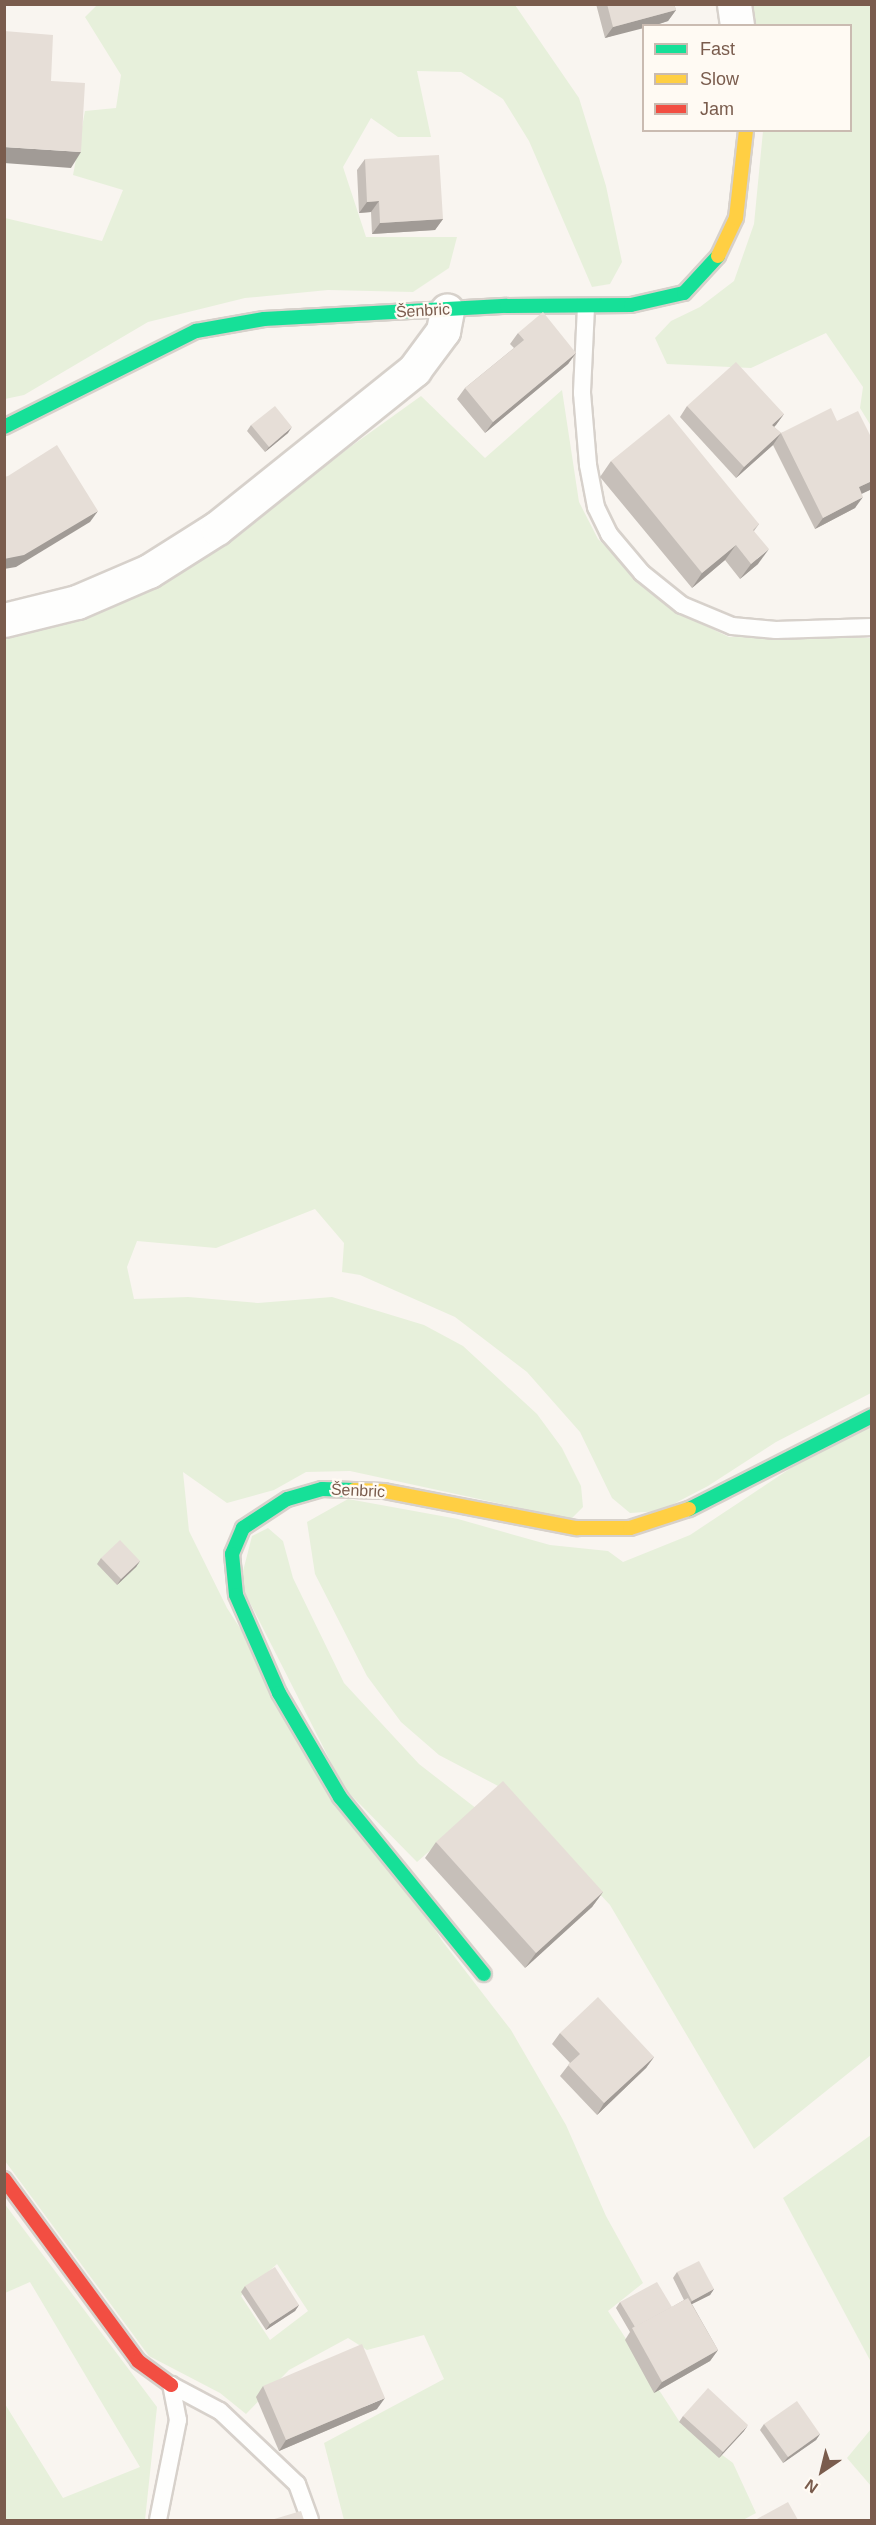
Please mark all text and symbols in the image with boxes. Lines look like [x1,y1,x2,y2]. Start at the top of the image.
legend [642,24,852,132]
text: Fast [700,39,735,59]
text: Slow [700,69,739,89]
text: Jam [700,99,734,119]
street label: Šenbric [395,300,451,322]
street label: Šenbric [330,1480,386,1502]
north arrow [792,2441,852,2501]
text: N [802,2476,821,2496]

